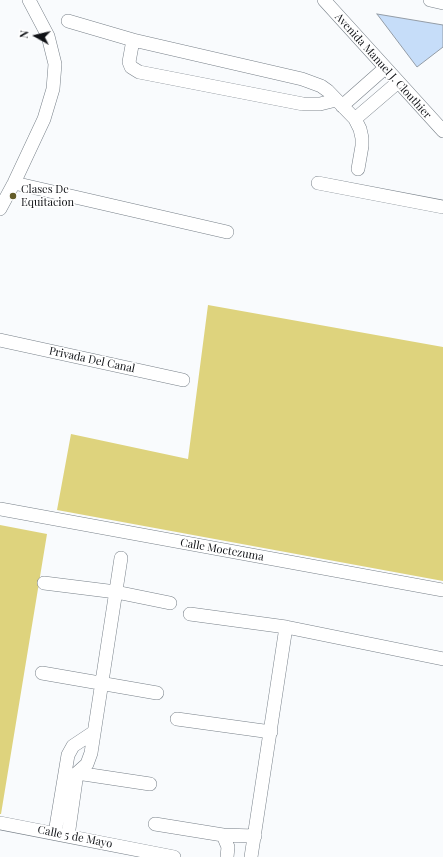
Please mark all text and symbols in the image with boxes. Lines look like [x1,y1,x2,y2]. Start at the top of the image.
street label: Avenida Manuel J. Clouthier [332,10,434,122]
north arrow [16,16,56,56]
text: N [16,29,32,39]
place label: Clases De Equitacion [21,183,74,209]
marker: Clases De Equitacion [8,191,18,201]
street label: Privada Del Canal [48,344,136,376]
street label: Calle Moctezuma [179,536,265,564]
street label: Calle 5 de Mayo [36,823,114,851]

